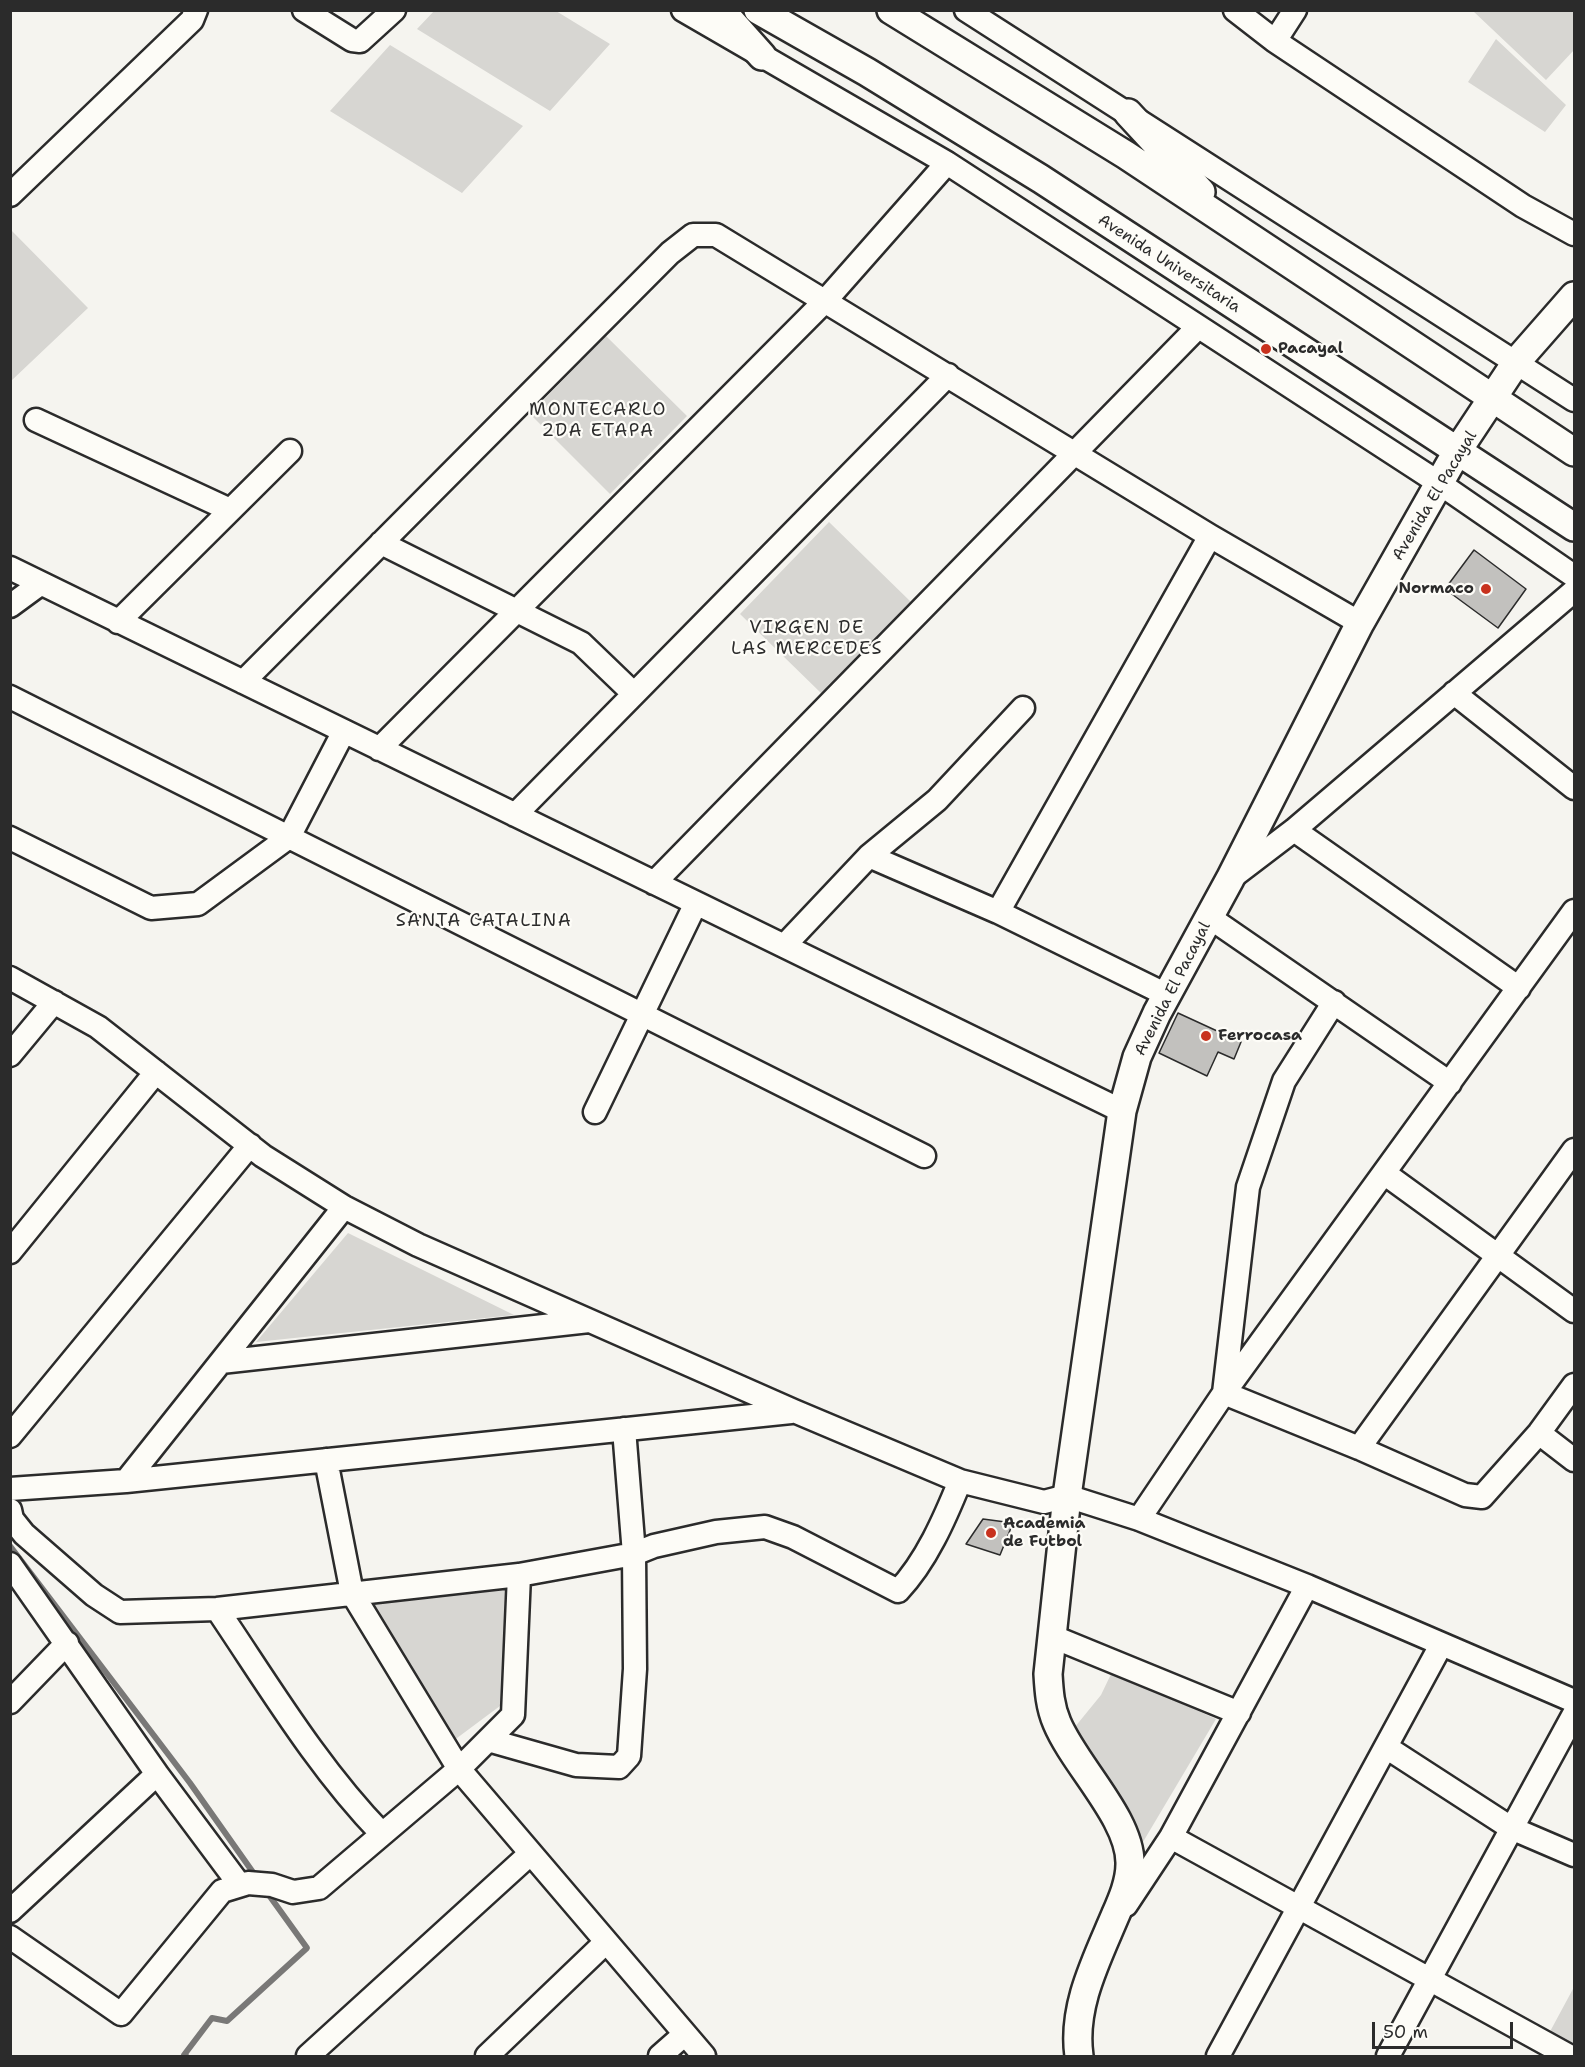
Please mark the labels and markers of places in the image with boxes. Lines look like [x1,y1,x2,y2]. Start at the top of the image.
place label: Pacayal [1278,339,1343,359]
marker: Pacayal [1259,342,1273,356]
place label: Normaco [1399,579,1474,599]
marker: Normaco [1479,582,1493,596]
place label: Ferrocasa [1218,1026,1302,1046]
marker: Ferrocasa [1199,1029,1213,1043]
place label: Academia de Futbol [1003,1514,1086,1552]
marker: Academia de Futbol [984,1526,998,1540]

